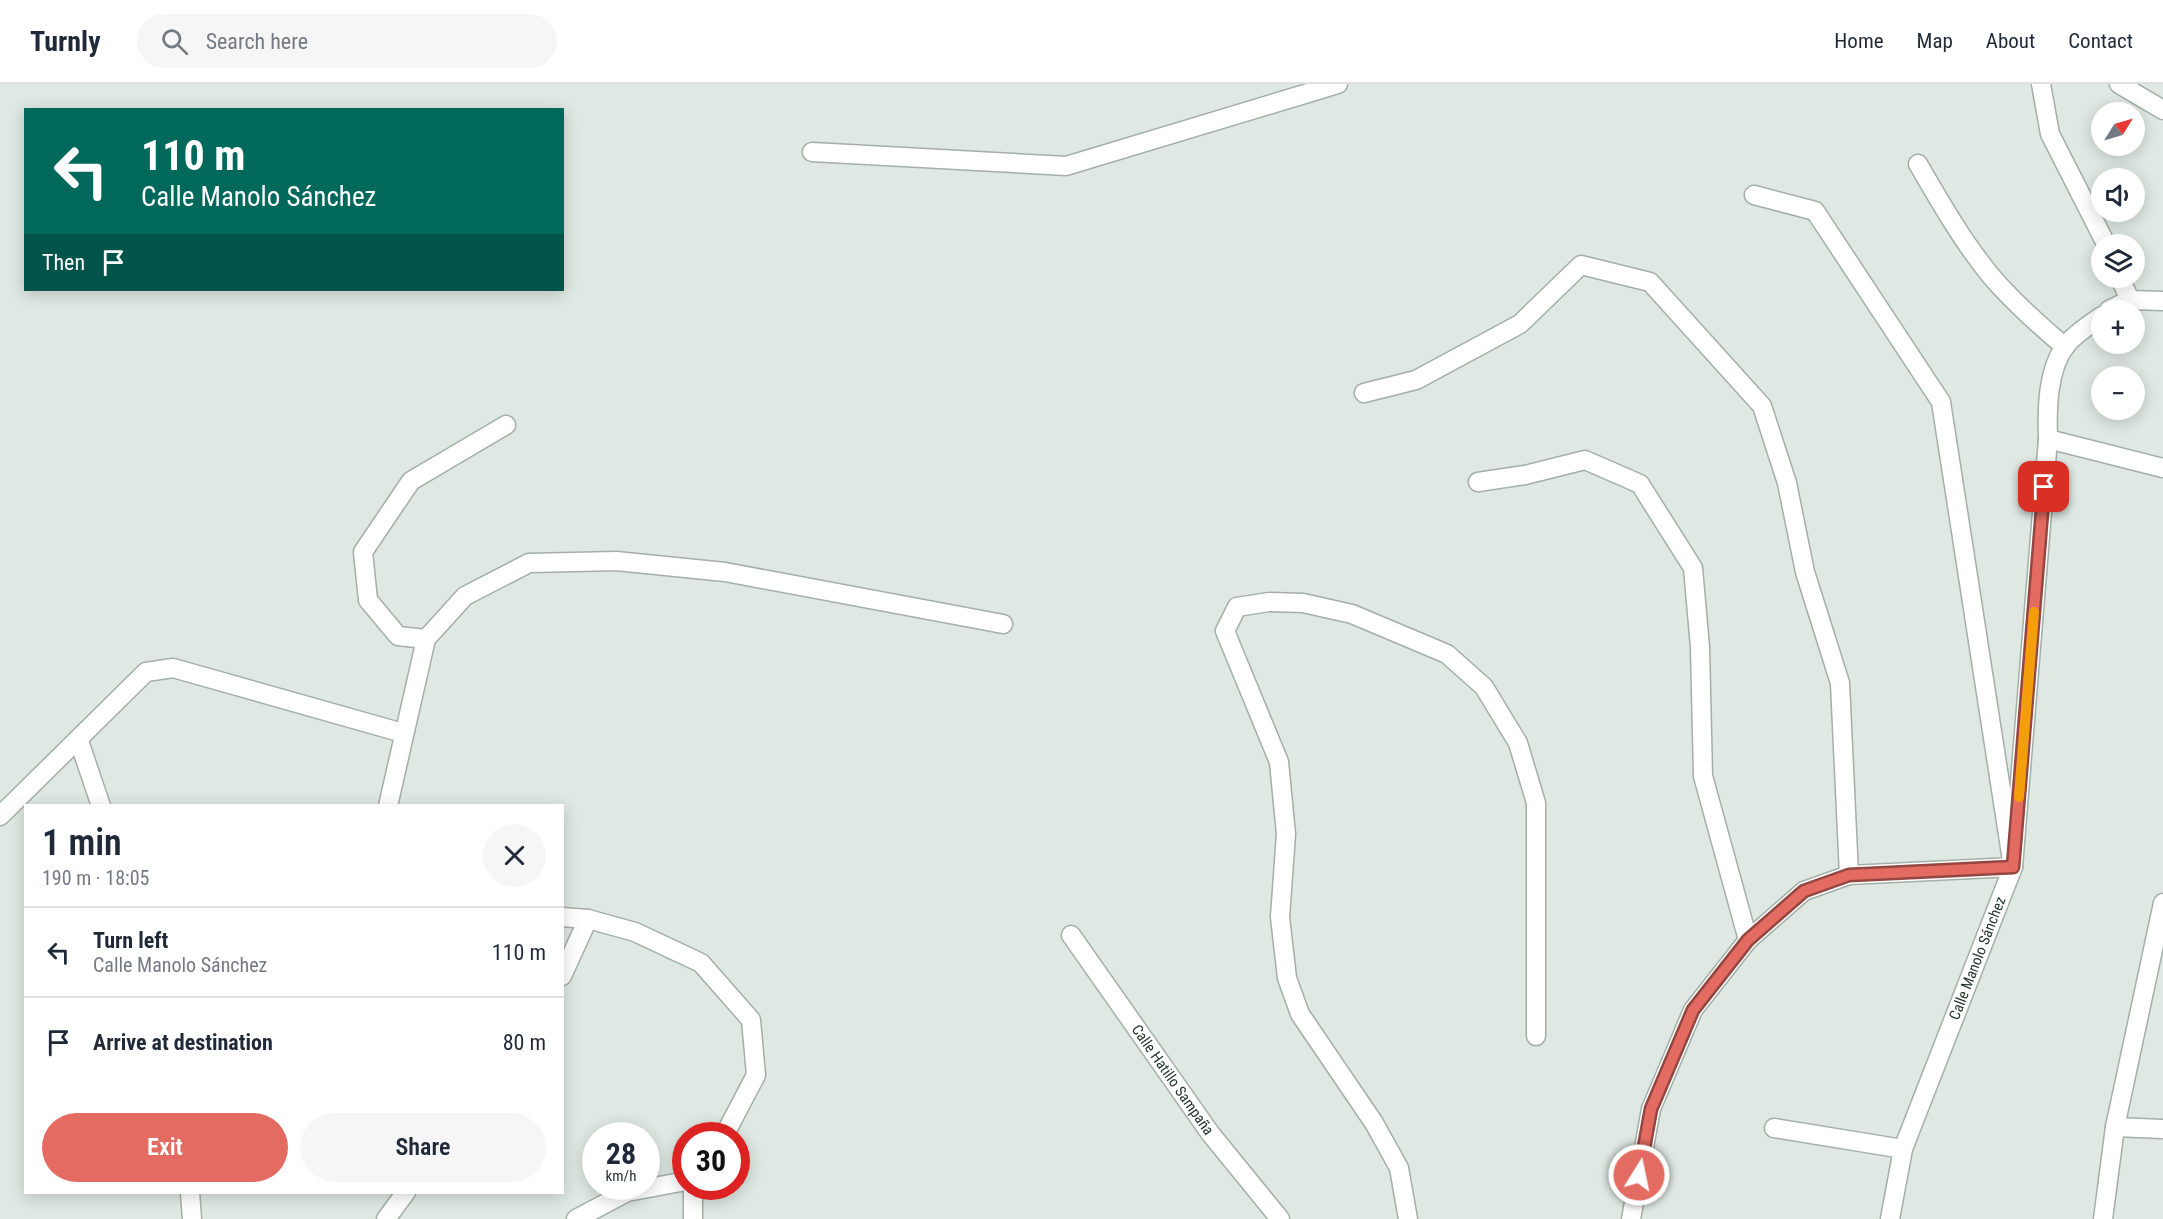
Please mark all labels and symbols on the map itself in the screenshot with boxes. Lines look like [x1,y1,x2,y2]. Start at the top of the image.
north arrow [2091,102,2145,156]
pin [2018,461,2069,512]
street label: Calle Manolo Sánchez [1945,894,2010,1022]
street label: Calle Hatillo Sampaña [1128,1021,1218,1139]
speed limit sign: 30 [672,1122,750,1200]
position arrow [1607,1143,1671,1207]

